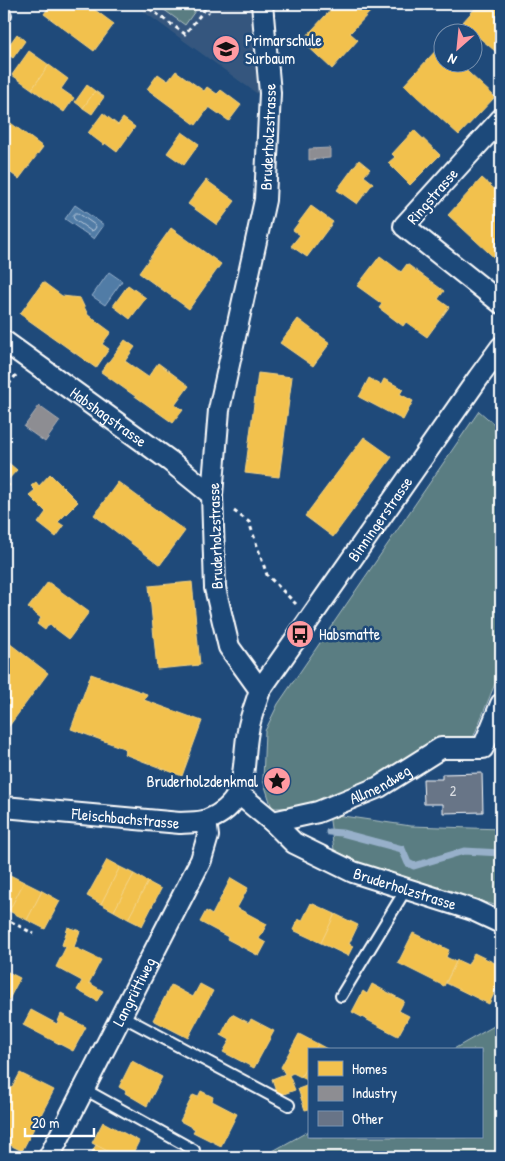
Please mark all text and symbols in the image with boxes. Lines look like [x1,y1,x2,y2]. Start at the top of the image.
north arrow [432,22,482,72]
place label: Primarschule Surbaum [245,29,322,69]
school or university icon: Primarschule Surbaum [211,34,241,64]
text: N [444,50,460,70]
street label: Bruderholzstrasse [254,82,281,191]
street label: Ringstrasse [401,163,463,229]
street label: Habshagstrasse [66,381,152,452]
street label: Binningerstrasse [342,471,418,566]
street label: Bruderholzstrasse [202,482,228,590]
bus stop icon: Habsmatte [285,619,315,649]
place label: Habsmatte [319,623,381,645]
street label: Allmendweg [346,759,415,809]
place icon: Bruderholzdenkmal [262,766,292,796]
place label: Bruderholzdenkmal [146,770,259,792]
house number: 2 [450,781,457,800]
street label: Fleischbachstrasse [70,802,181,834]
street label: Bruderholzstrasse [351,862,460,915]
street label: Langrüttiweg [107,953,161,1030]
legend [308,1048,482,1138]
text: Homes [352,1058,387,1079]
text: Industry [352,1082,397,1103]
scale bar [25,1106,94,1138]
text: Other [352,1108,384,1129]
text: 20 m [32,1112,59,1133]

